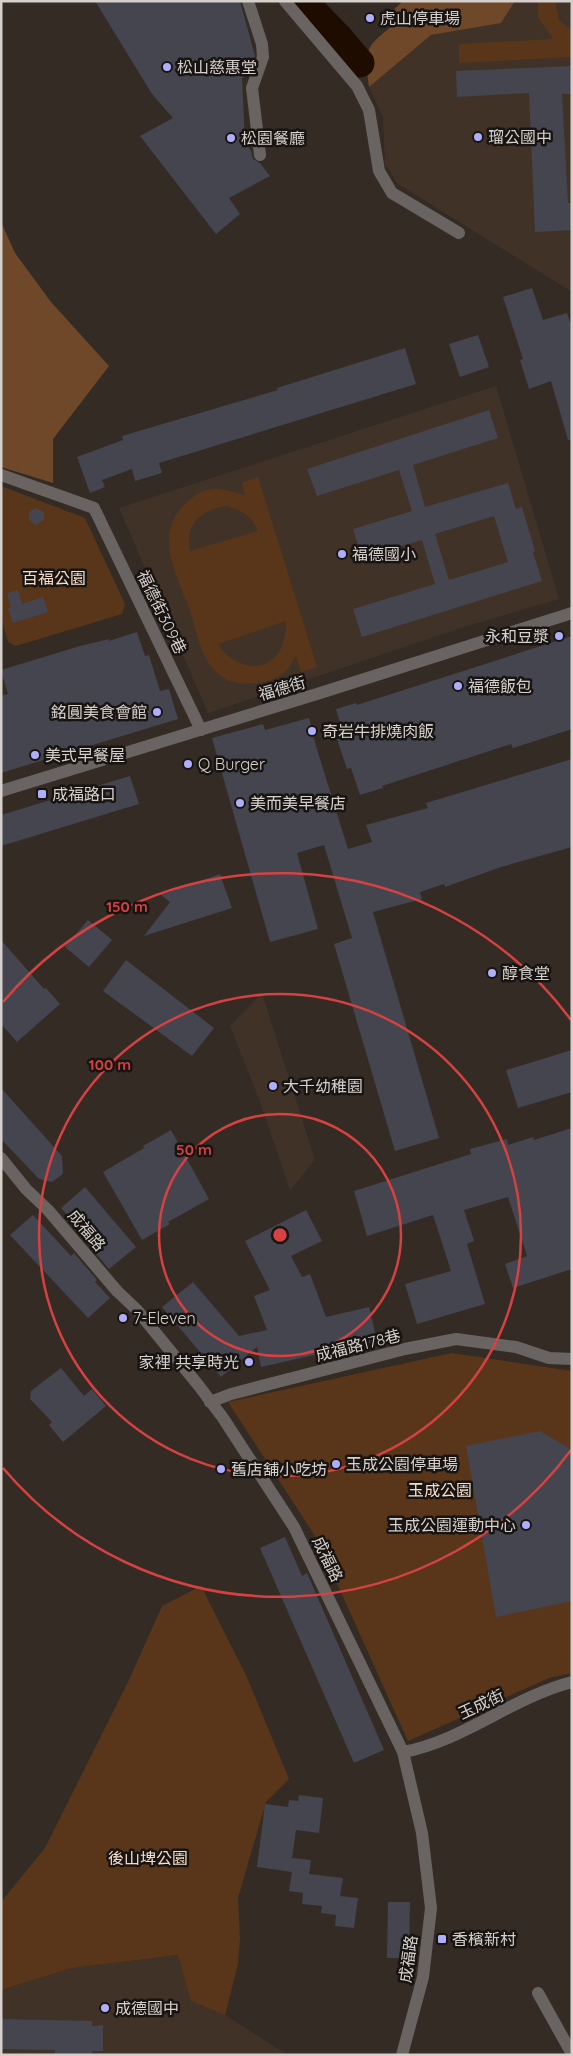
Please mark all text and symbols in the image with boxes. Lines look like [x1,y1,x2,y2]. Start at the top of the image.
place label: 虎山停車場 [380,8,460,28]
marker: 虎山停車場 [364,12,376,24]
place label: 松山慈惠堂 [177,57,257,77]
marker: 松山慈惠堂 [161,61,173,73]
place label: 瑠公國中 [488,127,552,147]
place label: 松園餐廳 [241,128,305,148]
marker: 瑠公國中 [472,131,484,143]
marker: 松園餐廳 [225,132,237,144]
place label: 福德國小 [352,544,416,564]
marker: 福德國小 [336,548,348,560]
street label: 福德街309巷 [133,567,191,657]
park label: 百福公園 [22,568,86,588]
place label: 永和豆漿 [485,626,549,646]
marker: 永和豆漿 [553,630,565,642]
street label: 福德街 [256,672,308,704]
place label: 福德飯包 [468,676,532,696]
marker: 福德飯包 [452,680,464,692]
place label: 銘圓美食會館 [51,702,147,722]
marker: 銘圓美食會館 [151,706,163,718]
place label: 奇岩牛排燒肉飯 [322,721,434,741]
marker: 奇岩牛排燒肉飯 [306,725,318,737]
place label: 美式早餐屋 [45,745,125,765]
marker: 美式早餐屋 [29,749,41,761]
place label: Q Burger [198,754,265,774]
marker: Q Burger [182,758,194,770]
place label: 成福路口 [52,784,116,804]
marker: 成福路口 [36,788,48,800]
place label: 美而美早餐店 [250,793,346,813]
marker: 美而美早餐店 [234,797,246,809]
text: 150 m [106,897,148,916]
place label: 醇食堂 [502,963,550,983]
marker: 醇食堂 [486,967,498,979]
text: 100 m [89,1055,131,1074]
place label: 大千幼稚園 [283,1076,363,1096]
marker: 大千幼稚園 [267,1080,279,1092]
text: 50 m [176,1140,212,1159]
street label: 成福路 [64,1205,110,1255]
centre of rings [271,1226,289,1244]
place label: 7-Eleven [133,1308,196,1328]
marker: 7-Eleven [117,1312,129,1324]
street label: 成福路178巷 [313,1325,403,1365]
place label: 家裡 共享時光 [139,1352,239,1372]
marker: 家裡 共享時光 [243,1356,255,1368]
place label: 玉成公園停車場 [346,1454,458,1474]
marker: 玉成公園停車場 [330,1458,342,1470]
place label: 舊店舖小吃坊 [231,1459,327,1479]
marker: 舊店舖小吃坊 [215,1463,227,1475]
park label: 玉成公園 [408,1480,472,1500]
place label: 玉成公園運動中心 [388,1515,516,1535]
marker: 玉成公園運動中心 [520,1519,532,1531]
street label: 成福路 [308,1533,348,1585]
street label: 玉成街 [455,1685,507,1723]
park label: 後山埤公園 [108,1848,188,1868]
place label: 香檳新村 [452,1929,516,1949]
marker: 香檳新村 [436,1933,448,1945]
street label: 成福路 [395,1934,421,1984]
place label: 成德國中 [115,1998,179,2018]
marker: 成德國中 [99,2002,111,2014]

